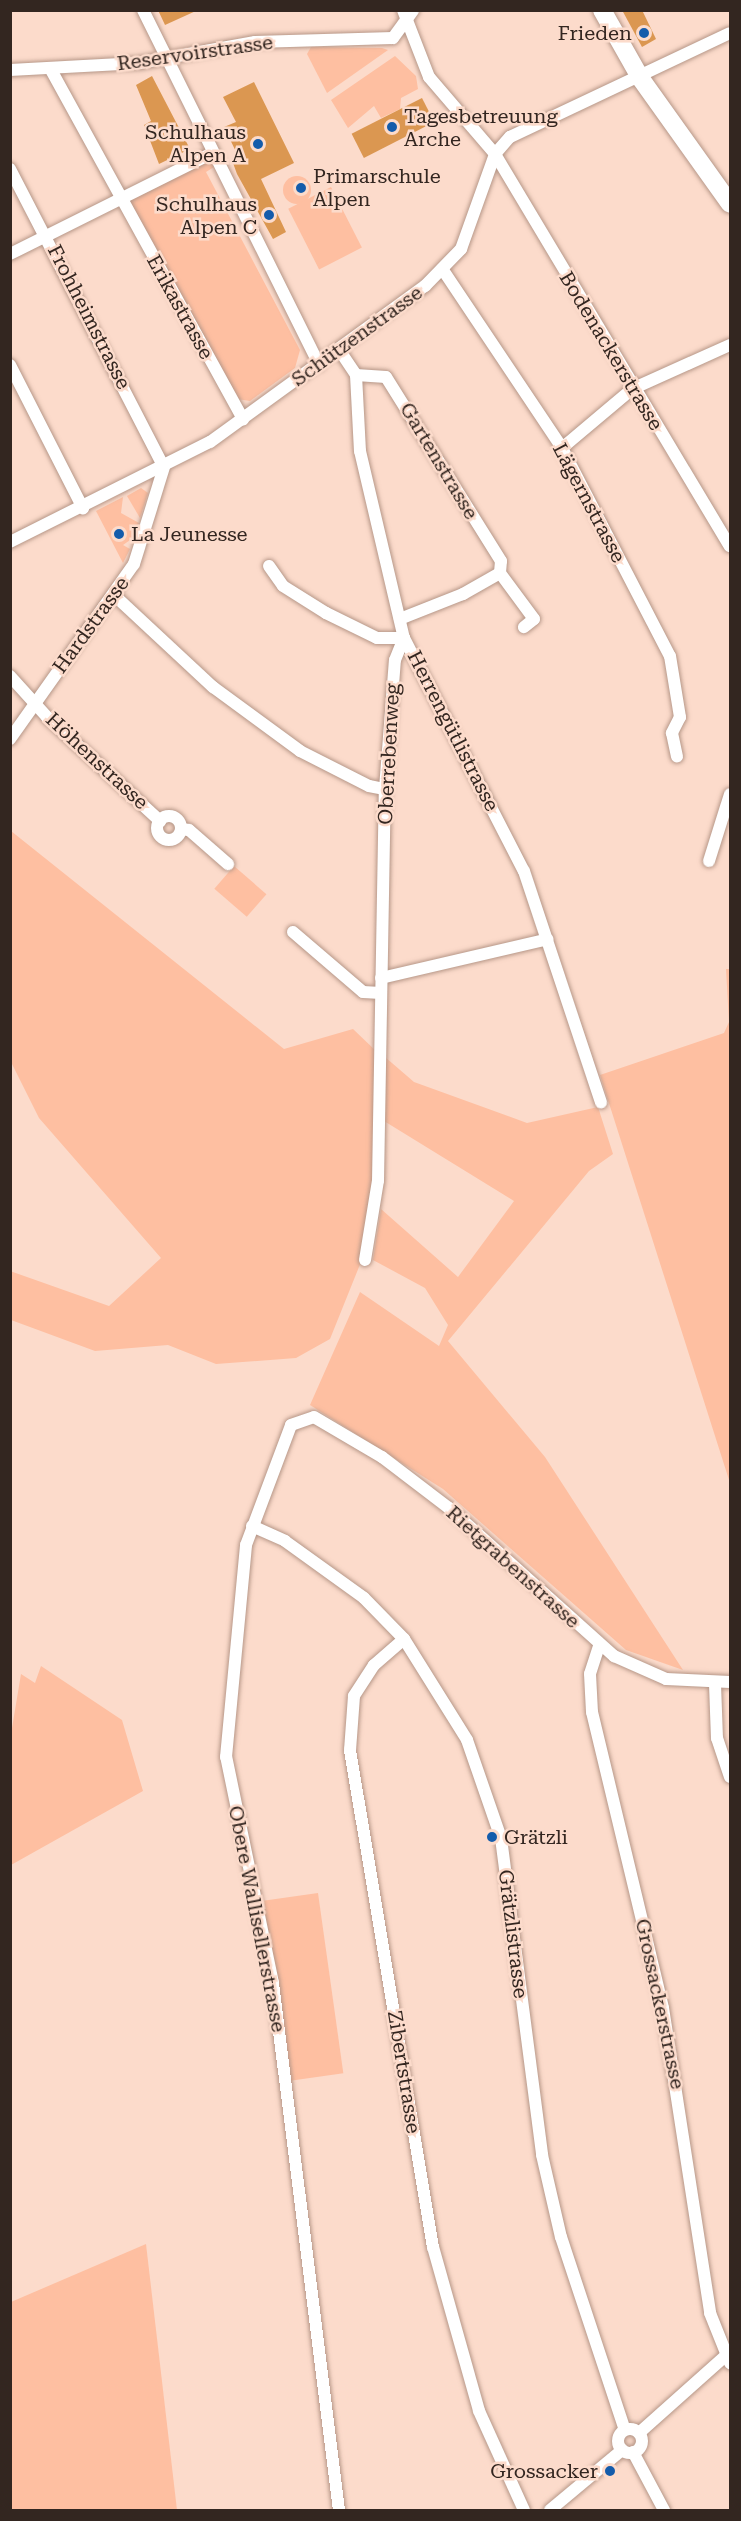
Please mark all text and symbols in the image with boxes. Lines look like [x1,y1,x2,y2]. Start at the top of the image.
place label: Frieden [558,21,632,45]
marker: Frieden [637,26,651,40]
street label: Reservoirstrasse [115,30,275,76]
place label: Tagesbetreuung Arche [404,104,558,151]
place label: Schulhaus Alpen A [145,120,246,167]
marker: Tagesbetreuung Arche [385,120,399,134]
marker: Schulhaus Alpen A [251,137,265,151]
place label: Primarschule Alpen [313,164,441,211]
marker: Primarschule Alpen [294,181,308,195]
place label: Schulhaus Alpen C [156,192,257,239]
marker: Schulhaus Alpen C [262,208,276,222]
street label: Frohheimstrasse [42,241,136,393]
street label: Erikastrasse [141,251,219,363]
street label: Bodenackerstrasse [554,267,668,435]
street label: Schützenstrasse [287,281,427,391]
street label: Gartenstrasse [395,398,483,524]
street label: Lägernstrasse [547,439,631,567]
place label: La Jeunesse [131,522,248,546]
marker: La Jeunesse [112,527,126,541]
street label: Hardstrasse [48,572,134,678]
street label: Herrengütlistrasse [402,647,504,815]
street label: Oberrebenweg [373,683,405,825]
street label: Höhenstrasse [41,708,153,814]
street label: Rietgrabenstrasse [441,1501,585,1633]
street label: Obere Wallisellerstrasse [223,1804,291,2034]
place label: Grätzli [504,1825,568,1849]
marker: Grätzli [485,1830,499,1844]
street label: Grätzlistrasse [493,1868,533,2000]
street label: Grossackerstrasse [630,1917,690,2091]
street label: Zibertstrasse [382,2009,426,2135]
place label: Grossacker [490,2459,598,2483]
marker: Grossacker [603,2464,617,2478]

